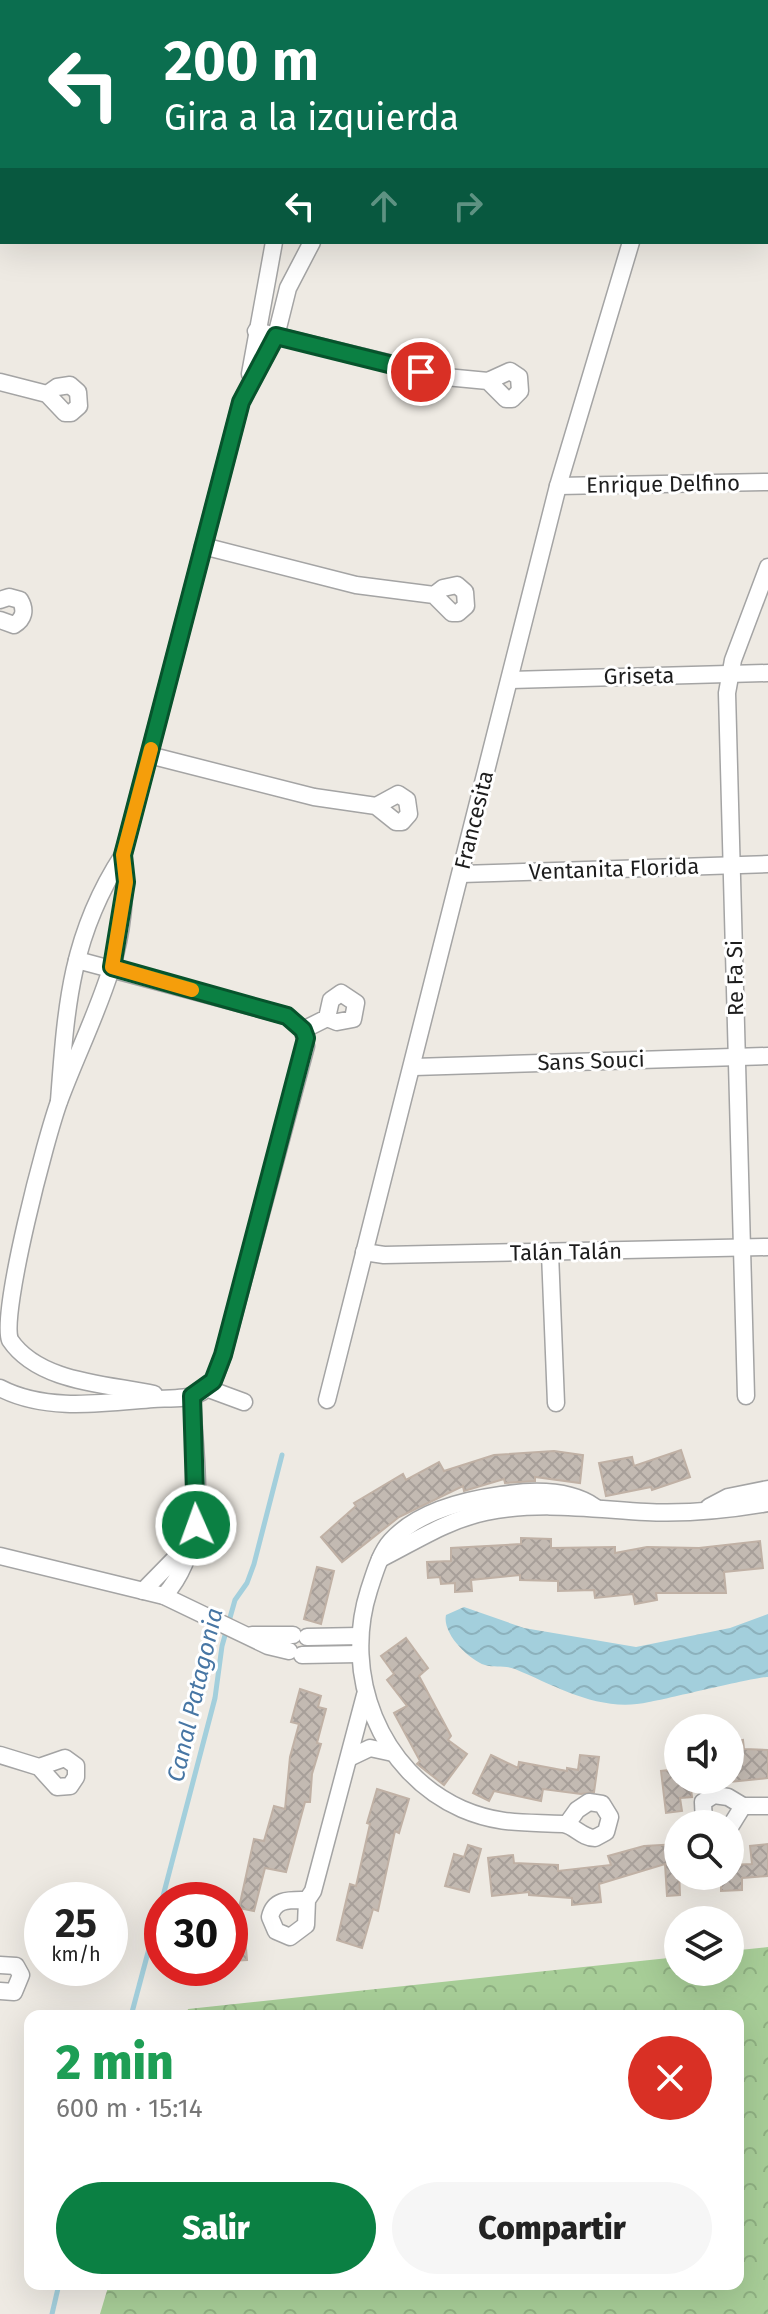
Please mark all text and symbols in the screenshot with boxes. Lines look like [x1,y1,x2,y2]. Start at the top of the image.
text: 200 m [164,28,319,95]
icon: left [32,32,136,136]
text: Gira a la izquierda [164,96,459,140]
icon: left [278,184,322,228]
icon: ahead [362,184,406,228]
icon: right [446,184,490,228]
pin [387,338,455,406]
icon: arrive [399,350,443,394]
street label: Enrique Delfino [586,469,740,499]
street label: Griseta [603,662,675,690]
street label: Francesita [449,768,499,872]
street label: Ventanita Florida [528,853,700,885]
street label: Re Fa Si [721,940,749,1016]
street label: Sans Souci [537,1046,645,1076]
street label: Talán Talán [510,1238,622,1266]
position arrow [154,1483,238,1567]
water label: Canal Patagonia [161,1605,229,1785]
map controls [664,1714,744,1986]
button: sound [664,1714,744,1794]
button: search [664,1810,744,1890]
speed limit sign: 30 [144,1882,248,1986]
text: 25 [55,1900,97,1948]
button: layers [664,1906,744,1986]
text: km/h [51,1942,101,1966]
text: 2 min [56,2034,174,2092]
button: close [628,2036,712,2120]
text: 600 m · 15:14 [56,2093,203,2124]
button: Salir [56,2182,376,2274]
button: Compartir [392,2182,712,2274]

